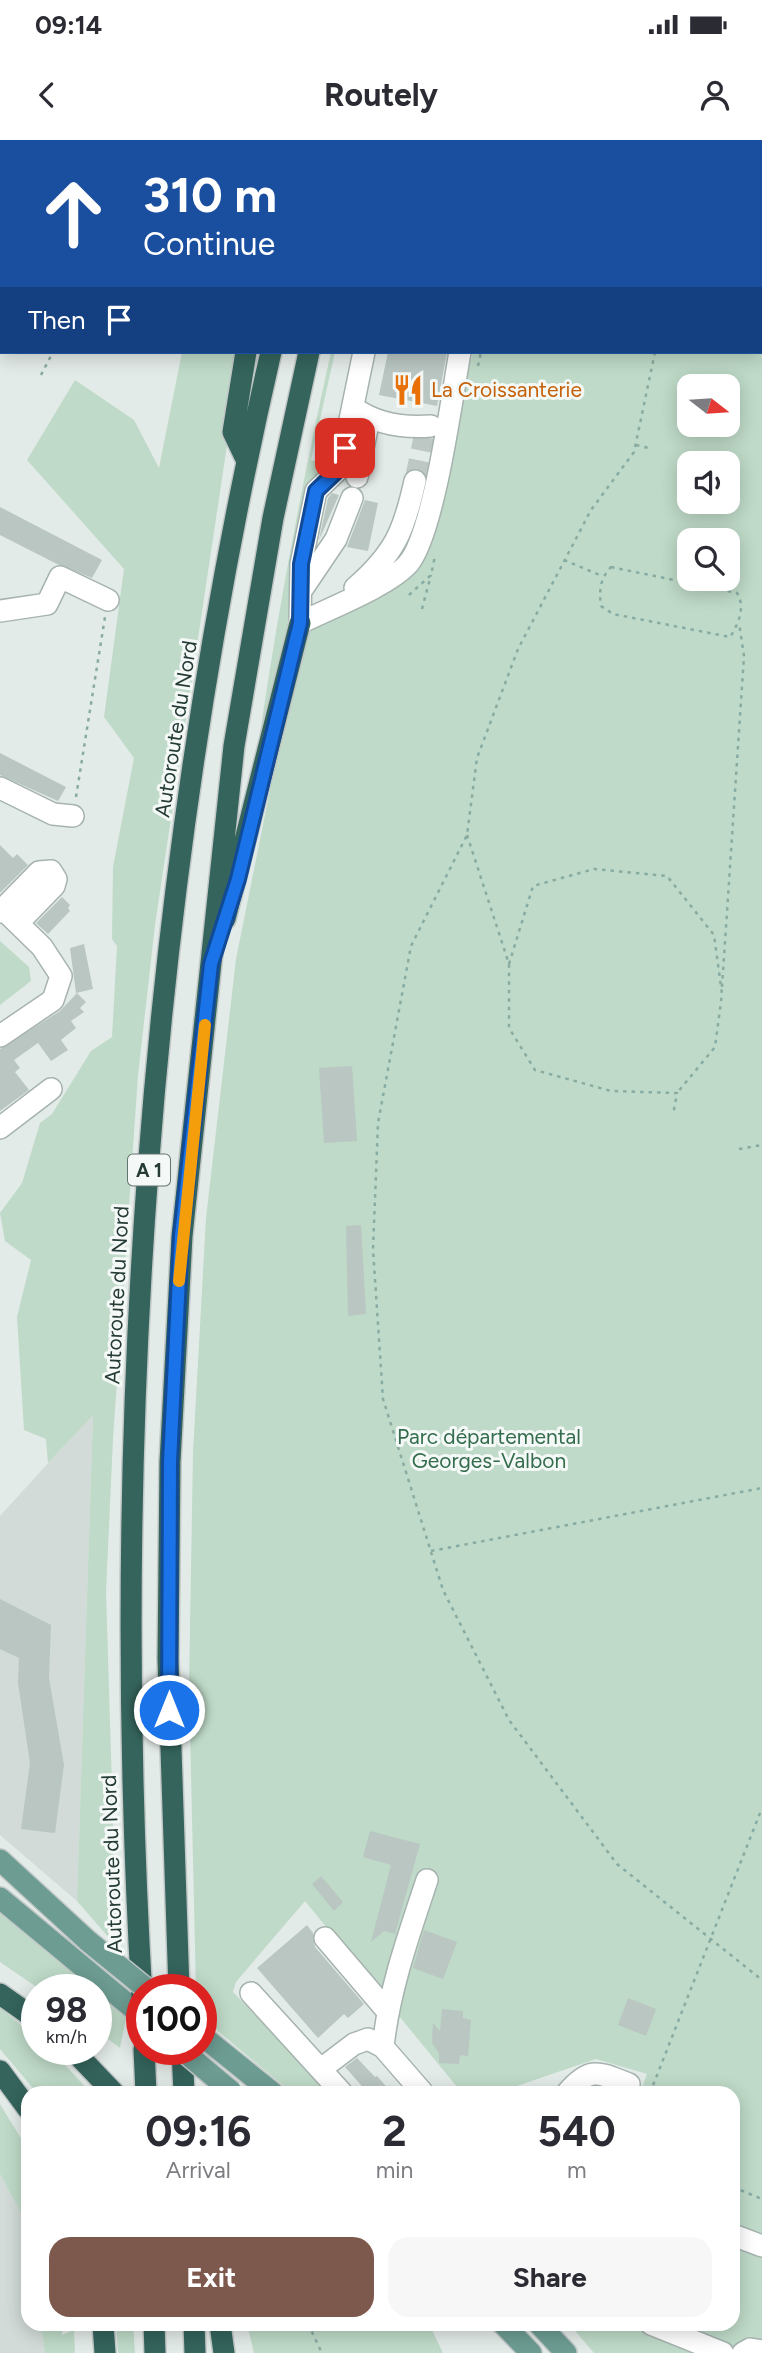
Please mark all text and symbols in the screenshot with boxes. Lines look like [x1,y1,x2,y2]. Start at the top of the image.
text: 09:14 [35,9,102,41]
icon: back [28,76,66,114]
text: Routely [324,76,438,114]
icon: person [696,76,734,114]
text: 310 m [143,165,277,224]
icon: ahead [28,168,119,259]
text: Continue [143,225,275,263]
icon: arrive [100,301,138,339]
text: Then [28,304,86,336]
restaurant icon: La Croissanterie [391,373,425,407]
north arrow [677,374,740,438]
map controls [677,374,740,591]
place label: La Croissanterie [431,377,582,402]
pin [315,418,375,478]
icon: arrive [326,429,364,467]
button: sound [677,451,740,514]
button: search [677,528,740,591]
street label: Autoroute du Nord [149,639,202,819]
road number: A 1 [128,1154,170,1186]
street label: Autoroute du Nord [99,1205,134,1385]
park label: Parc départemental Georges-Valbon [397,1424,581,1473]
position arrow [132,1673,206,1747]
street label: Autoroute du Nord [96,1774,127,1954]
speed limit sign: 100 [126,1974,217,2065]
text: 98 [46,1989,87,2031]
text: km/h [46,2026,87,2048]
text: 09:16 [145,2106,251,2157]
text: 2 [382,2106,407,2157]
text: 540 [538,2106,616,2157]
text: Arrival [166,2156,231,2184]
text: min [376,2156,413,2184]
text: m [567,2156,586,2184]
button: Exit [49,2237,374,2317]
button: Share [388,2237,712,2317]

